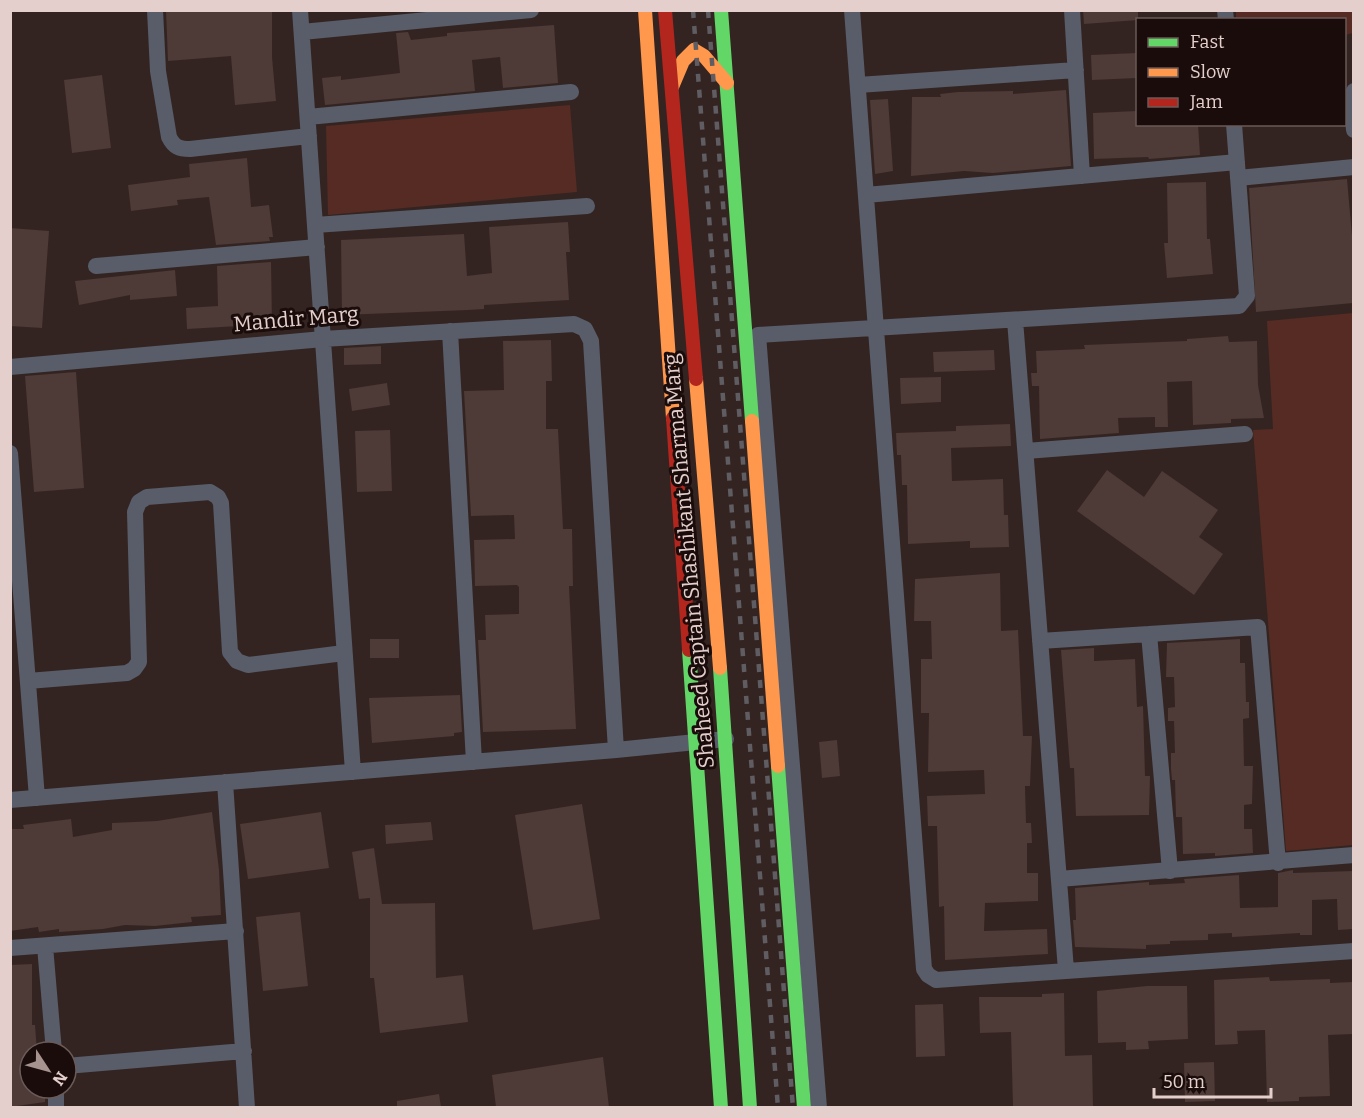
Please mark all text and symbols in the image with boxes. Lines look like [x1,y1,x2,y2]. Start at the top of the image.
legend [1136,18,1346,126]
text: Fast [1190,31,1225,53]
text: Slow [1190,61,1231,83]
text: Jam [1189,91,1223,113]
street label: Mandir Marg [232,301,360,337]
street label: Shaheed Captain Shashikant Sharma Marg [658,352,720,769]
north arrow [18,1040,78,1100]
scale bar [1154,1061,1271,1099]
text: N [48,1068,71,1089]
text: 50 m [1163,1071,1205,1093]

